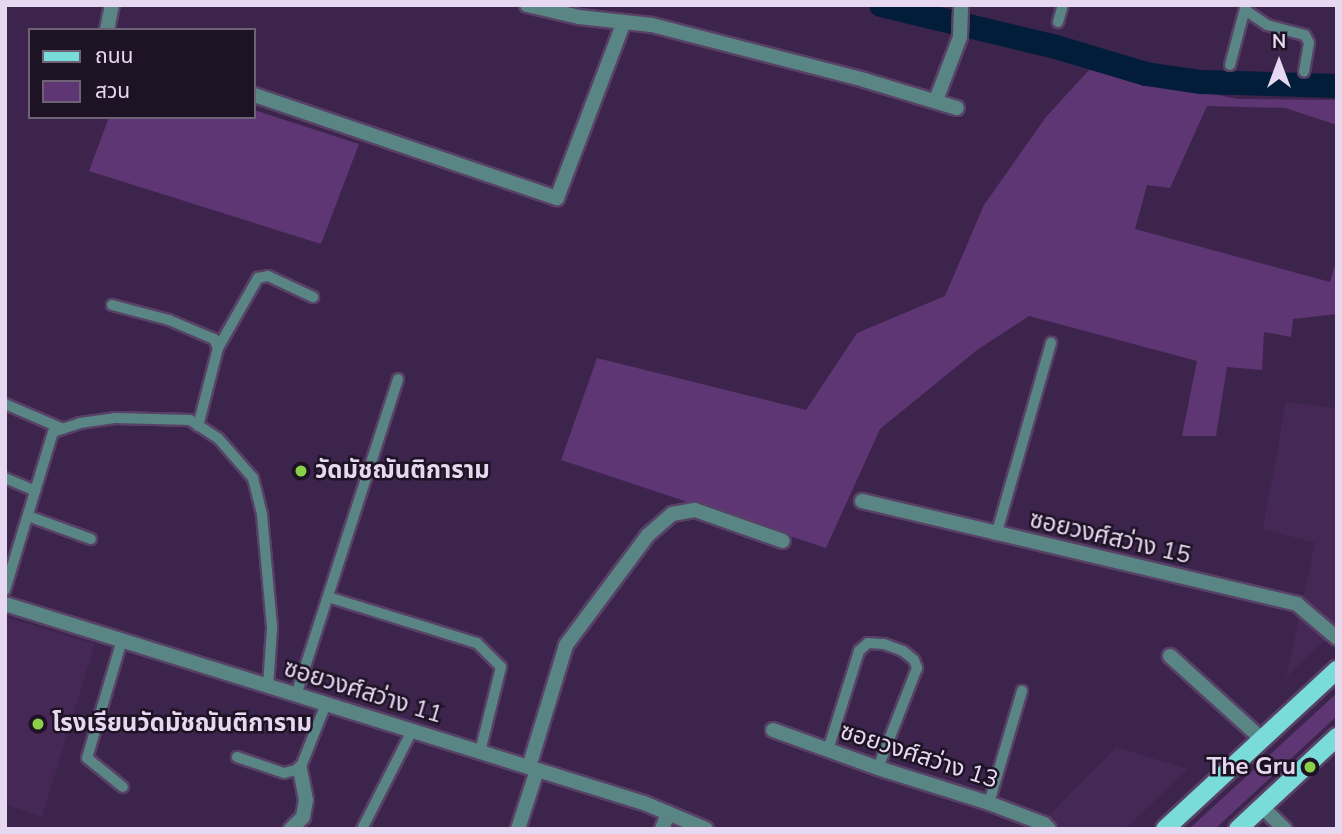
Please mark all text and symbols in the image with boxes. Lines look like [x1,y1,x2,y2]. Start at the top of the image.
legend [28,28,256,119]
north arrow [1244,28,1314,98]
text: N [1272,29,1286,55]
text: ถนน [95,42,133,70]
text: สวน [95,77,130,105]
place label: วัดมัชฌันติการาม [315,457,490,485]
marker: วัดมัชฌันติการาม [293,463,309,479]
street label: ซอยวงศ์สว่าง 15 [1027,505,1193,571]
street label: ซอยวงศ์สว่าง 11 [280,654,446,730]
place label: โรงเรียนวัดมัชฌันติการาม [52,710,312,738]
marker: โรงเรียนวัดมัชฌันติการาม [30,716,46,732]
street label: ซอยวงศ์สว่าง 13 [836,717,1002,795]
place label: The Gru [1207,753,1296,781]
marker: The Gru [1302,759,1318,775]

